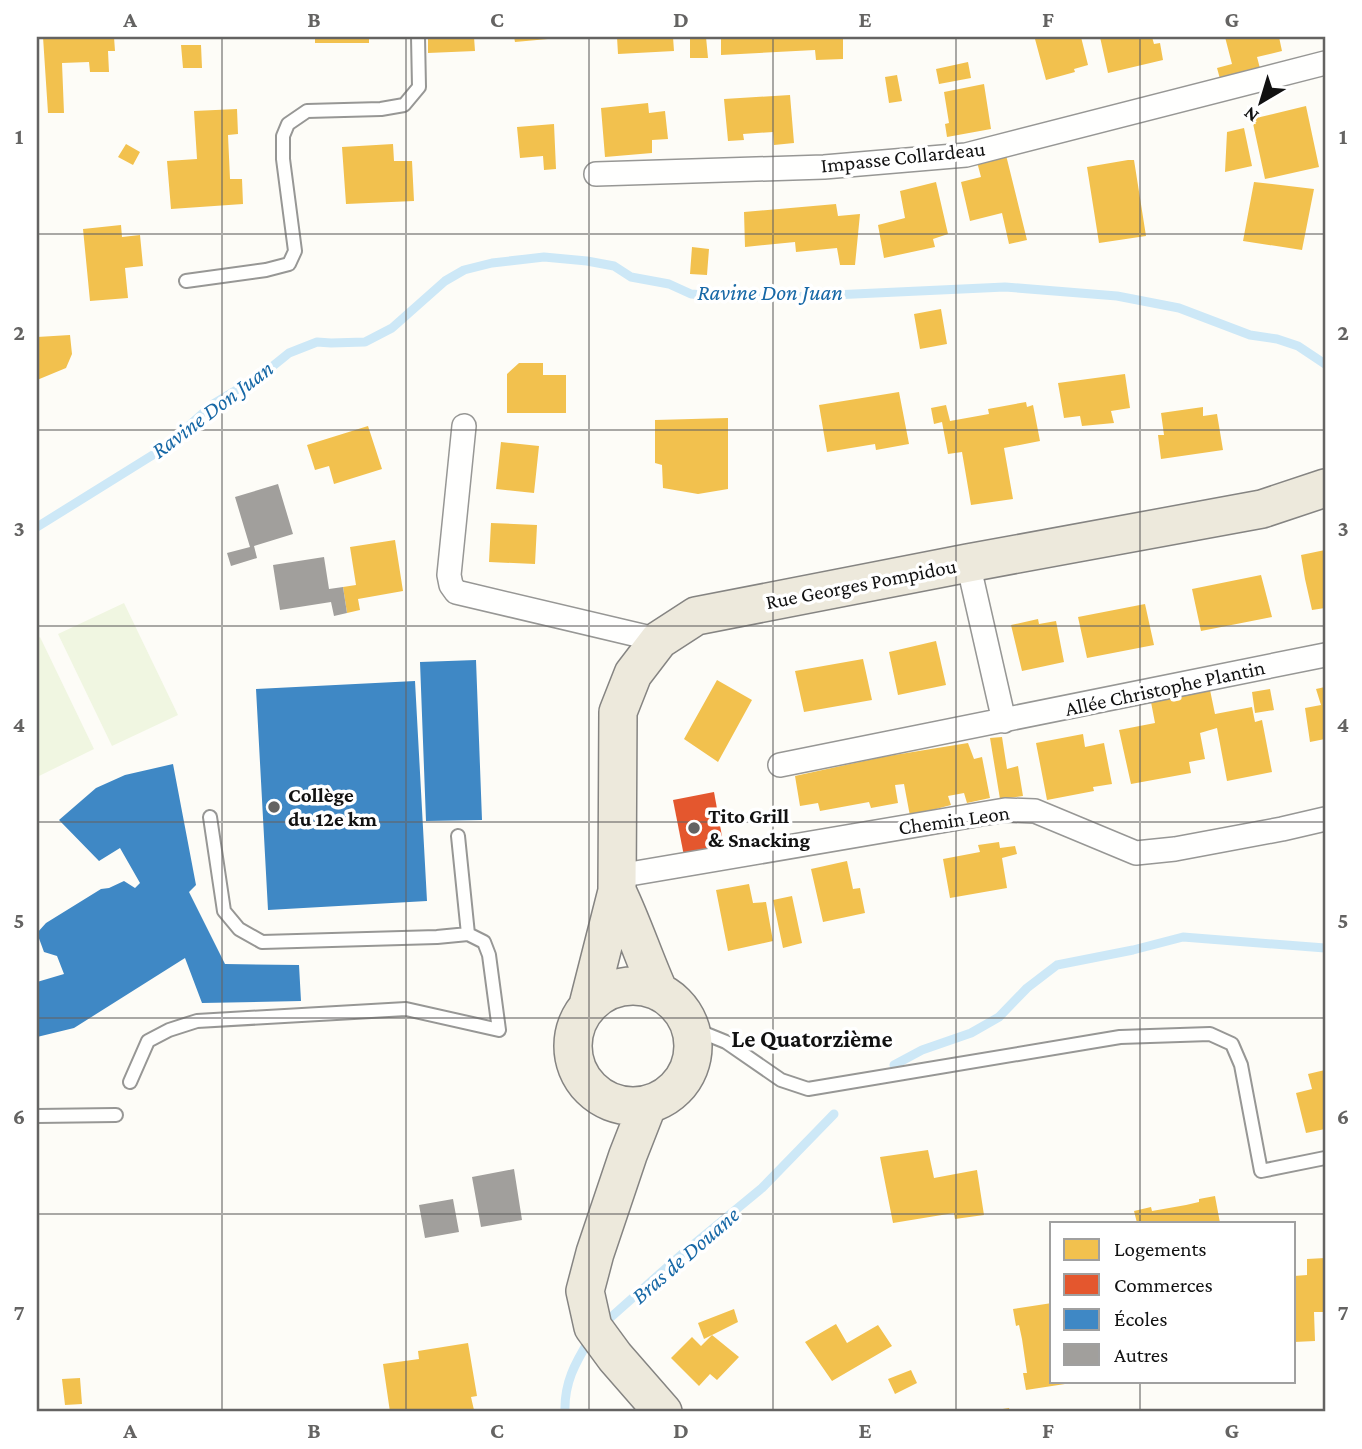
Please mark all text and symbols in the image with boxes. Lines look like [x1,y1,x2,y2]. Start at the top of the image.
text: A [122,6,137,32]
text: B [307,6,321,32]
text: C [490,6,504,32]
text: D [673,6,689,32]
text: E [858,6,872,32]
text: F [1042,6,1054,32]
text: G [1225,6,1240,32]
north arrow [1226,66,1296,136]
text: N [1239,103,1262,127]
text: 1 [15,123,24,149]
text: 1 [1339,123,1348,149]
street label: Impasse Collardeau [820,136,986,178]
water label: Ravine Don Juan [697,279,843,305]
text: 2 [13,319,25,345]
text: 2 [1337,319,1349,345]
water label: Ravine Don Juan [146,355,278,463]
text: 3 [13,515,25,541]
text: 3 [1337,515,1349,541]
street label: Rue Georges Pompidou [764,554,958,614]
street label: Allée Christophe Plantin [1063,655,1267,721]
text: 4 [13,711,25,737]
text: 4 [1337,711,1349,737]
place label: Collège du 12e km [288,783,377,831]
marker: Collège du 12e km [266,799,282,815]
street label: Chemin Leon [897,800,1011,840]
place label: Tito Grill & Snacking [708,804,811,852]
marker: Tito Grill & Snacking [686,820,702,836]
text: 5 [13,907,25,933]
text: 5 [1337,907,1349,933]
district label: Le Quatorzième [731,1025,893,1052]
text: 6 [13,1103,25,1129]
text: 6 [1337,1103,1349,1129]
water label: Bras de Douane [626,1201,744,1309]
legend [1050,1222,1296,1382]
text: Logements [1114,1237,1207,1261]
text: Commerces [1114,1273,1213,1297]
text: 7 [13,1299,25,1325]
text: 7 [1337,1299,1349,1325]
text: Écoles [1114,1307,1167,1331]
text: Autres [1114,1343,1168,1367]
text: A [122,1417,137,1443]
text: B [307,1417,321,1443]
text: C [490,1417,504,1443]
text: D [673,1417,689,1443]
text: E [858,1417,872,1443]
text: F [1042,1417,1054,1443]
text: G [1225,1417,1240,1443]

